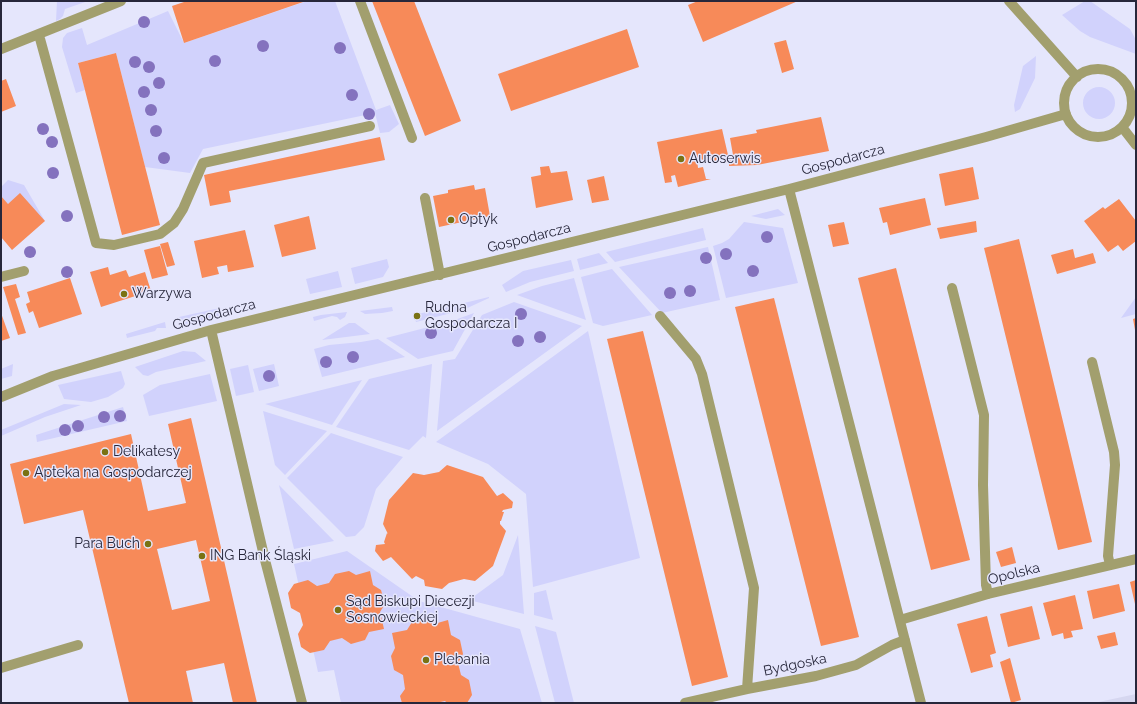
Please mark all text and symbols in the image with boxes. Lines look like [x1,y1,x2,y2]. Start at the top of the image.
street label: Gospodarcza [800,141,886,179]
place label: Autoserwis [689,151,761,167]
marker: Autoserwis [676,154,686,164]
place label: Optyk [459,212,498,228]
marker: Optyk [446,215,456,225]
street label: Gospodarcza [486,220,572,256]
place label: Warzywa [132,286,192,302]
marker: Warzywa [119,289,129,299]
street label: Gospodarcza [171,296,257,334]
place label: Rudna Gospodarcza I [425,300,517,332]
marker: Rudna Gospodarcza I [412,311,422,321]
place label: Delikatesy [113,444,180,460]
marker: Delikatesy [100,447,110,457]
place label: Apteka na Gospodarczej [34,465,192,481]
marker: Apteka na Gospodarczej [21,468,31,478]
place label: Para Buch [74,536,140,552]
marker: Para Buch [143,539,153,549]
place label: ING Bank Śląski [210,548,311,564]
marker: ING Bank Śląski [197,551,207,561]
street label: Opolska [986,559,1042,589]
place label: Sąd Biskupi Diecezji Sosnowieckiej [346,594,475,626]
marker: Sąd Biskupi Diecezji Sosnowieckiej [333,605,343,615]
street label: Bydgoska [762,650,828,680]
place label: Plebania [434,652,490,668]
marker: Plebania [421,655,431,665]

